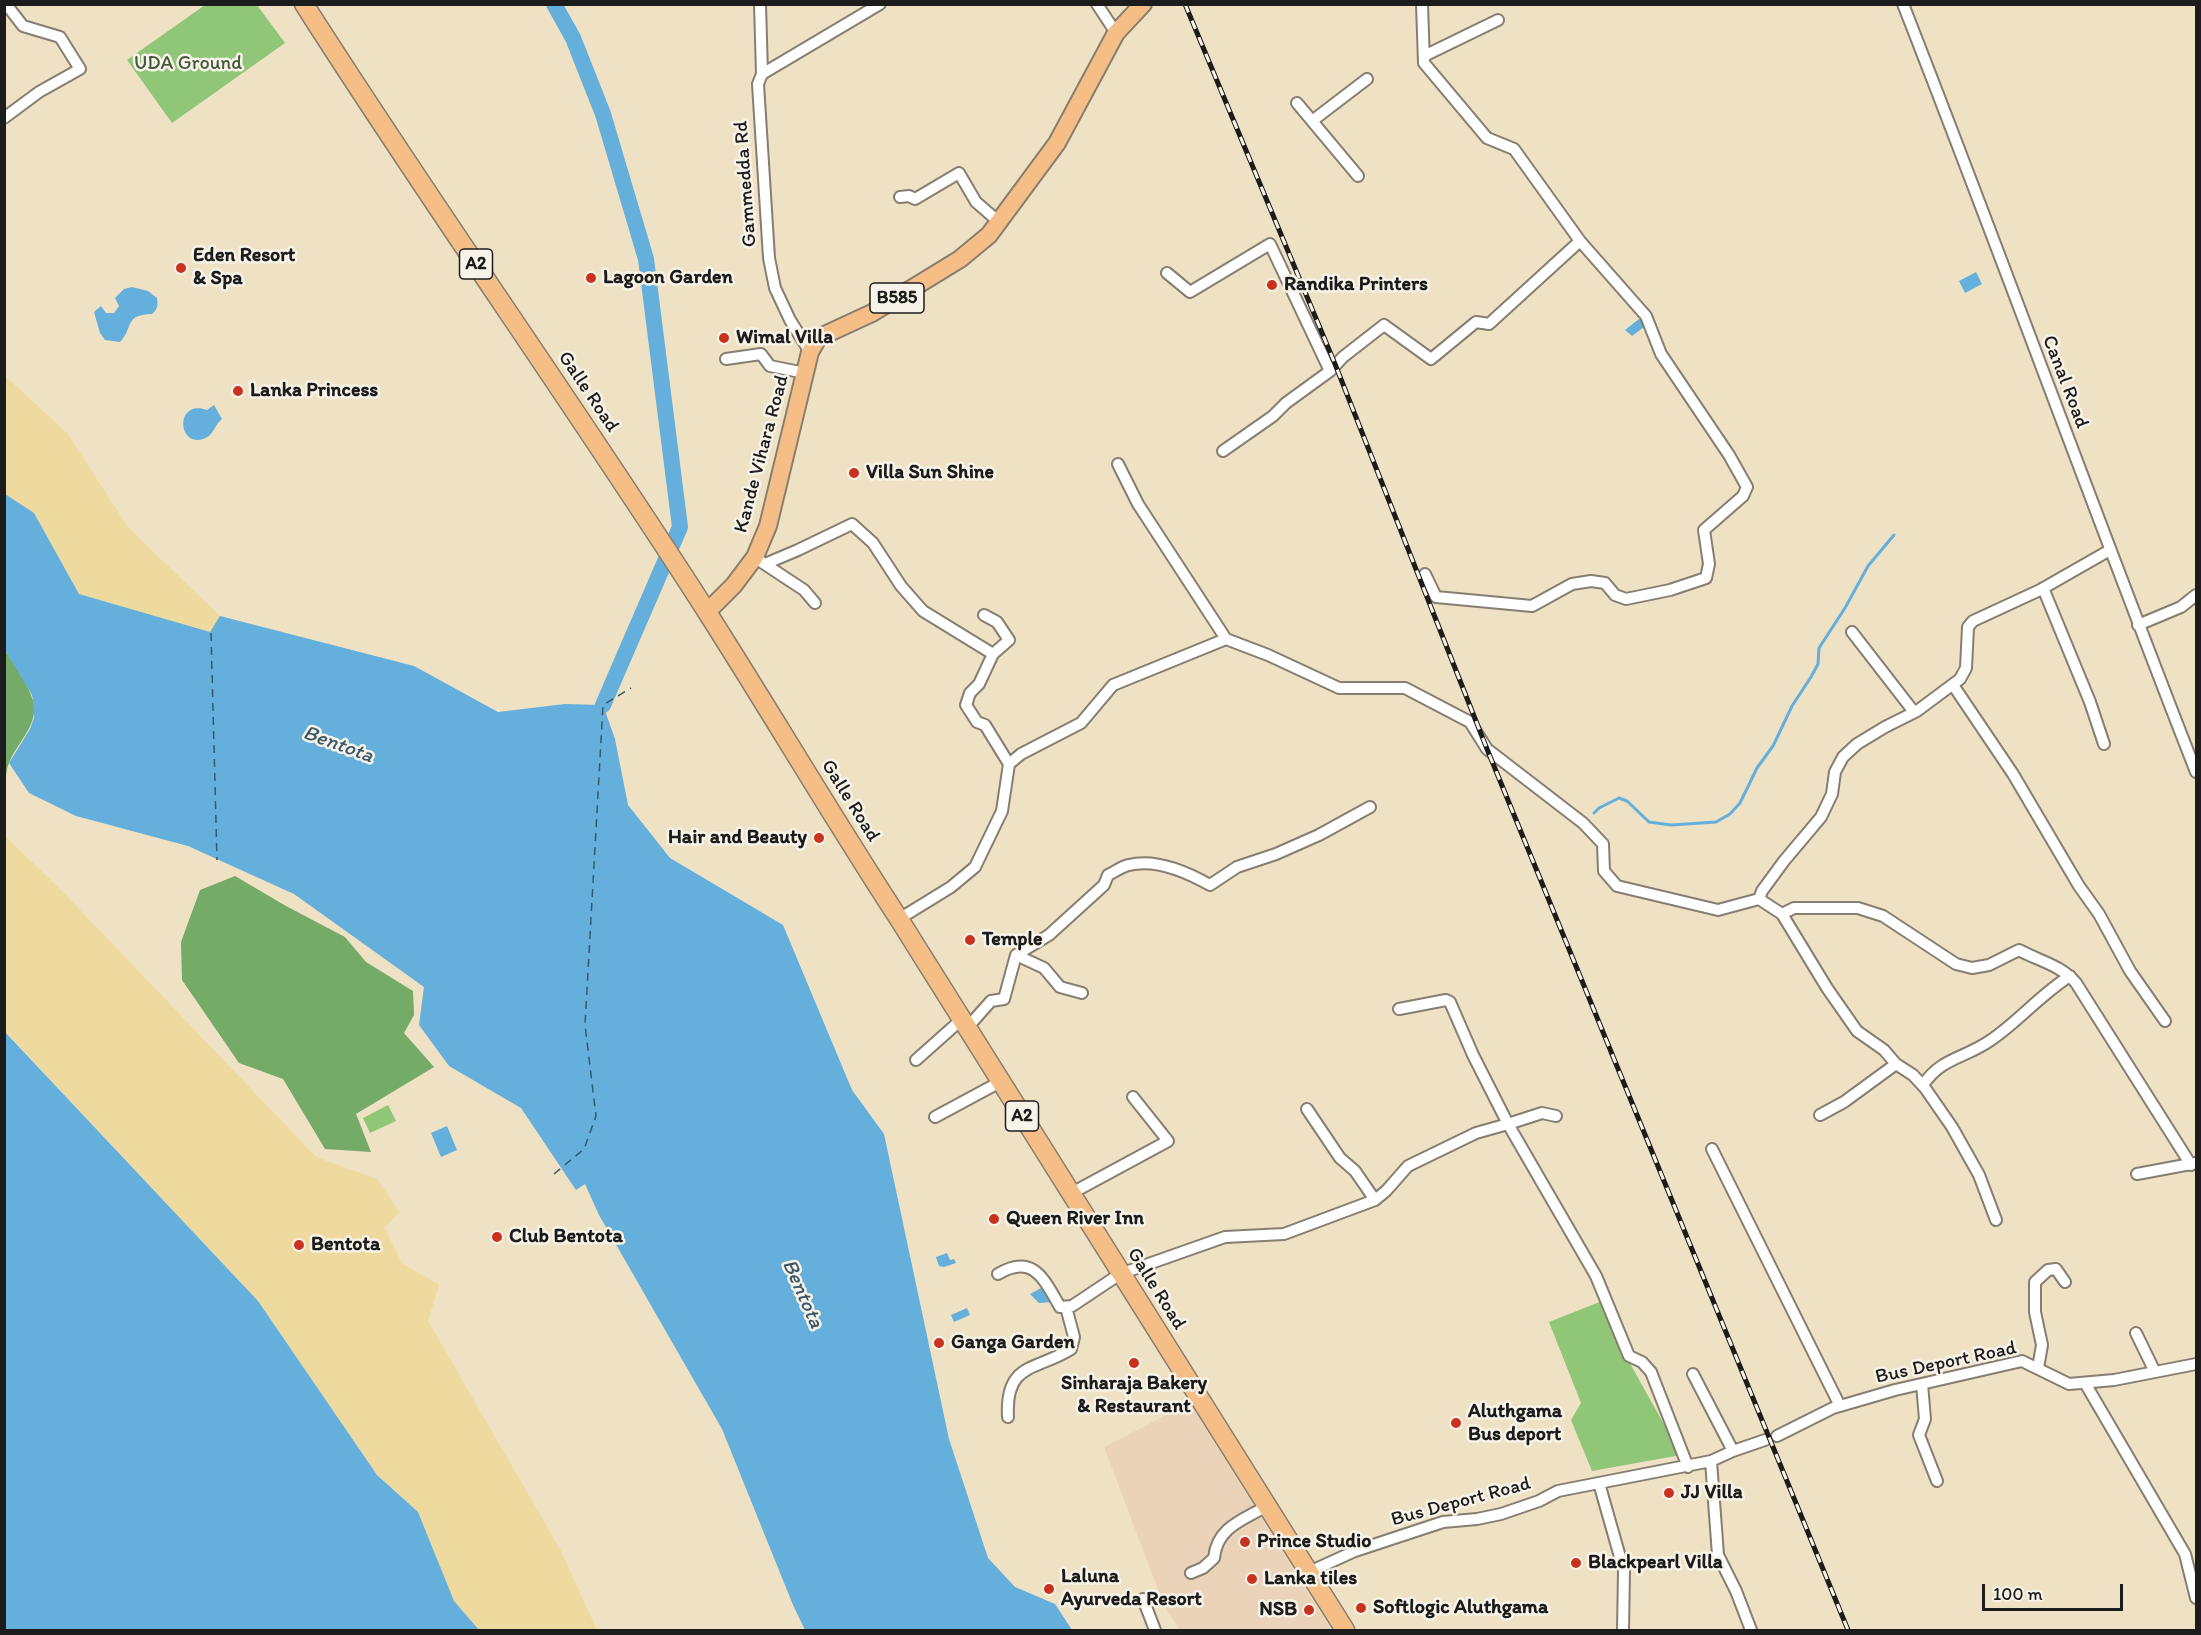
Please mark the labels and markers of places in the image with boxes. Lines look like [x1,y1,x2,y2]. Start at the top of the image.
place label: Eden Resort & Spa [193,244,295,291]
marker: Eden Resort & Spa [174,261,188,275]
place label: Lagoon Garden [603,266,733,290]
marker: Lagoon Garden [584,271,598,285]
place label: Randika Printers [1284,273,1428,297]
marker: Randika Printers [1265,278,1279,292]
place label: Wimal Villa [736,326,833,350]
marker: Wimal Villa [717,331,731,345]
place label: Lanka Princess [250,379,378,403]
marker: Lanka Princess [231,384,245,398]
place label: Villa Sun Shine [866,461,994,485]
marker: Villa Sun Shine [847,466,861,480]
place label: Hair and Beauty [668,826,807,850]
marker: Hair and Beauty [812,831,826,845]
place label: Temple [982,928,1043,952]
marker: Temple [963,933,977,947]
place label: Queen River Inn [1006,1207,1144,1231]
marker: Queen River Inn [987,1212,1001,1226]
place label: Club Bentota [509,1225,623,1249]
marker: Club Bentota [490,1230,504,1244]
place label: Bentota [311,1233,380,1257]
marker: Bentota [292,1238,306,1252]
place label: Ganga Garden [951,1331,1075,1355]
marker: Ganga Garden [932,1336,946,1350]
marker: Sinharaja Bakery & Restaurant [1127,1356,1141,1370]
place label: Sinharaja Bakery & Restaurant [1061,1372,1207,1419]
place label: Aluthgama Bus deport [1468,1400,1562,1447]
marker: Aluthgama Bus deport [1449,1416,1463,1430]
place label: JJ Villa [1681,1481,1743,1505]
marker: JJ Villa [1662,1486,1676,1500]
place label: Prince Studio [1257,1530,1371,1554]
marker: Prince Studio [1238,1535,1252,1549]
place label: Blackpearl Villa [1588,1551,1723,1575]
marker: Blackpearl Villa [1569,1556,1583,1570]
place label: Laluna Ayurveda Resort [1061,1565,1202,1612]
place label: Lanka tiles [1264,1567,1357,1591]
marker: Lanka tiles [1245,1572,1259,1586]
marker: Laluna Ayurveda Resort [1042,1582,1056,1596]
place label: Softlogic Aluthgama [1373,1596,1548,1620]
place label: NSB [1259,1598,1297,1622]
marker: Softlogic Aluthgama [1354,1601,1368,1615]
marker: NSB [1302,1603,1316,1617]

